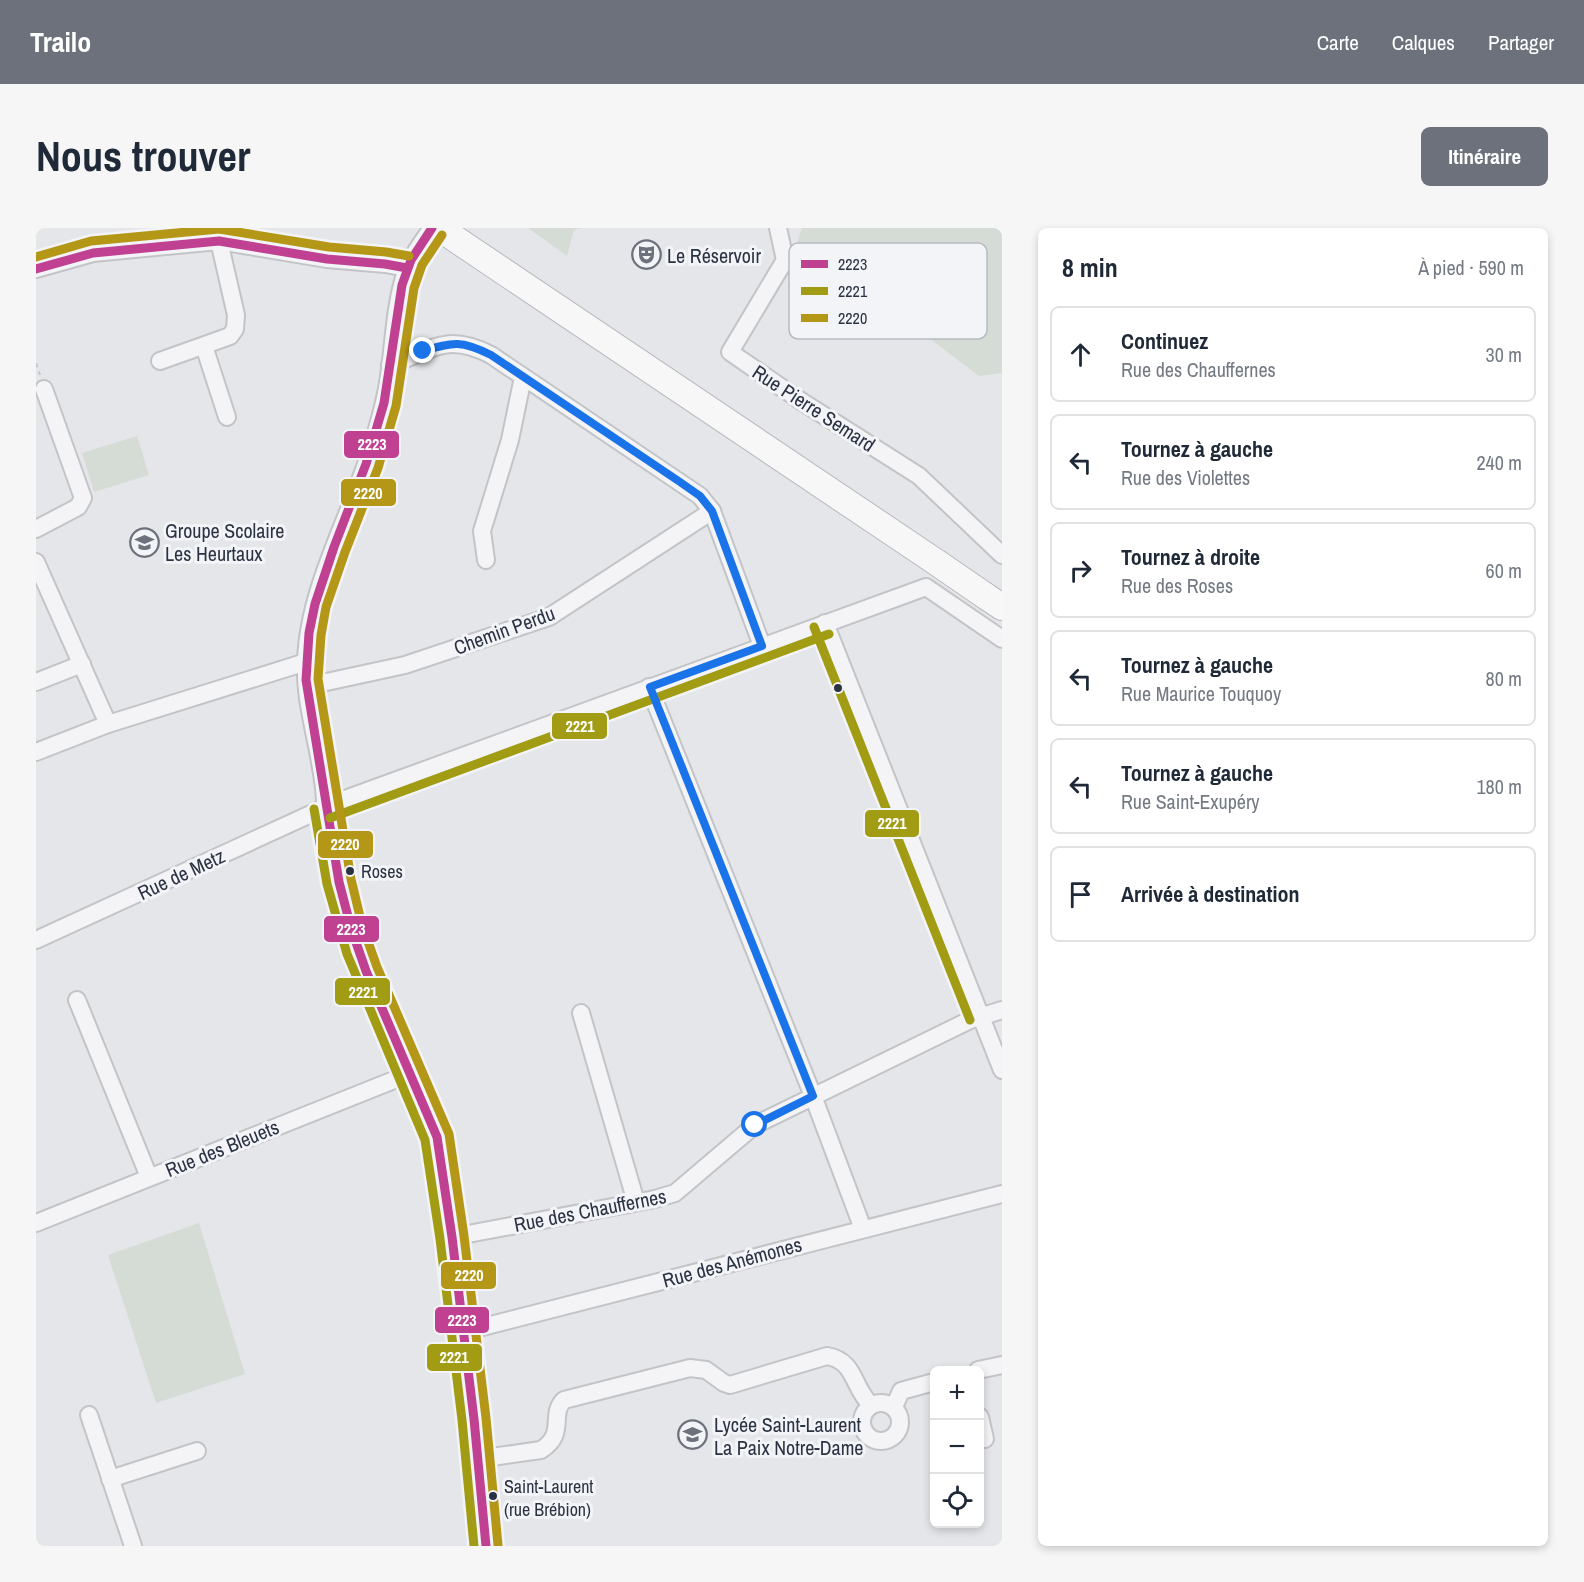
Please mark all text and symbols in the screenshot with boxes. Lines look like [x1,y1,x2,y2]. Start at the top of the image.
text: Trailo [30,23,91,61]
text: Carte [1317,28,1359,57]
text: Calques [1392,28,1455,57]
text: Partager [1488,28,1554,57]
button: Itinéraire [1421,127,1548,186]
text: Nous trouver [36,128,250,184]
theatre icon: Le Réservoir [630,239,662,271]
place label: Le Réservoir [667,242,761,269]
legend [789,243,987,339]
text: 8 min [1062,250,1118,285]
text: 2223 [838,253,867,275]
text: À pied · 590 m [1418,254,1524,281]
text: 2221 [838,280,868,302]
text: 2220 [838,307,867,329]
text: Continuez [1121,326,1208,356]
route end [409,337,435,363]
icon: ahead [1064,338,1097,371]
text: 30 m [1486,341,1522,368]
text: Rue des Chauffernes [1121,356,1276,383]
street label: Rue Pierre Semard [747,358,881,458]
line badge: 2223 [343,430,400,459]
text: 2223 [357,433,387,455]
text: Tournez à gauche [1121,434,1273,464]
icon: left [1064,446,1097,479]
text: 240 m [1476,449,1522,476]
text: Rue des Violettes [1121,464,1250,491]
line badge: 2220 [340,478,397,507]
text: 2220 [353,482,383,504]
place label: Groupe Scolaire Les Heurtaux [165,517,284,567]
school or university icon: Groupe Scolaire Les Heurtaux [128,526,160,558]
text: Tournez à droite [1121,542,1260,572]
icon: right [1064,554,1097,587]
text: 60 m [1486,557,1522,584]
text: Rue des Roses [1121,572,1233,599]
street label: Chemin Perdu [450,599,558,661]
text: Tournez à gauche [1121,650,1273,680]
icon: left [1064,662,1097,695]
text: 80 m [1486,665,1522,692]
text: Rue Maurice Touquoy [1121,680,1281,707]
unlabelled marker [832,682,844,694]
line badge: 2221 [551,712,608,740]
text: 2221 [565,715,595,737]
text: Tournez à gauche [1121,758,1273,788]
icon: left [1064,770,1097,803]
text: 180 m [1476,773,1522,800]
text: Rue Saint-Exupéry [1121,788,1260,815]
line badge: 2221 [864,809,920,838]
text: 2221 [877,812,907,834]
line badge: 2220 [317,830,374,859]
text: 2220 [330,833,360,855]
street label: Rue de Metz [133,842,229,906]
place label: Roses [361,859,403,884]
marker: Roses [344,865,356,877]
icon: arrive [1064,878,1097,911]
text: Arrivée à destination [1121,879,1299,909]
line badge: 2223 [323,915,380,943]
text: 2223 [336,918,366,940]
line badge: 2221 [334,977,391,1006]
text: 2221 [348,981,378,1003]
route start [741,1111,767,1137]
street label: Rue des Bleuets [161,1113,283,1183]
street label: Rue des Chauffernes [511,1182,669,1238]
street label: Rue des Anémones [659,1230,805,1294]
line badge: 2220 [440,1261,497,1290]
text: 2220 [454,1264,484,1286]
line badge: 2223 [434,1306,490,1334]
text: 2223 [447,1309,477,1331]
line badge: 2221 [426,1343,483,1372]
text: 2221 [439,1346,469,1368]
map controls [930,1366,984,1528]
button: + [930,1366,984,1420]
place label: Lycée Saint-Laurent La Paix Notre-Dame [714,1411,863,1461]
school or university icon: Lycée Saint-Laurent La Paix Notre-Dame [677,1419,709,1451]
button: − [930,1420,984,1474]
place label: Saint-Laurent (rue Brébion) [504,1474,593,1522]
button: locate [930,1474,984,1528]
marker: Saint-Laurent (rue Brébion) [487,1490,499,1502]

